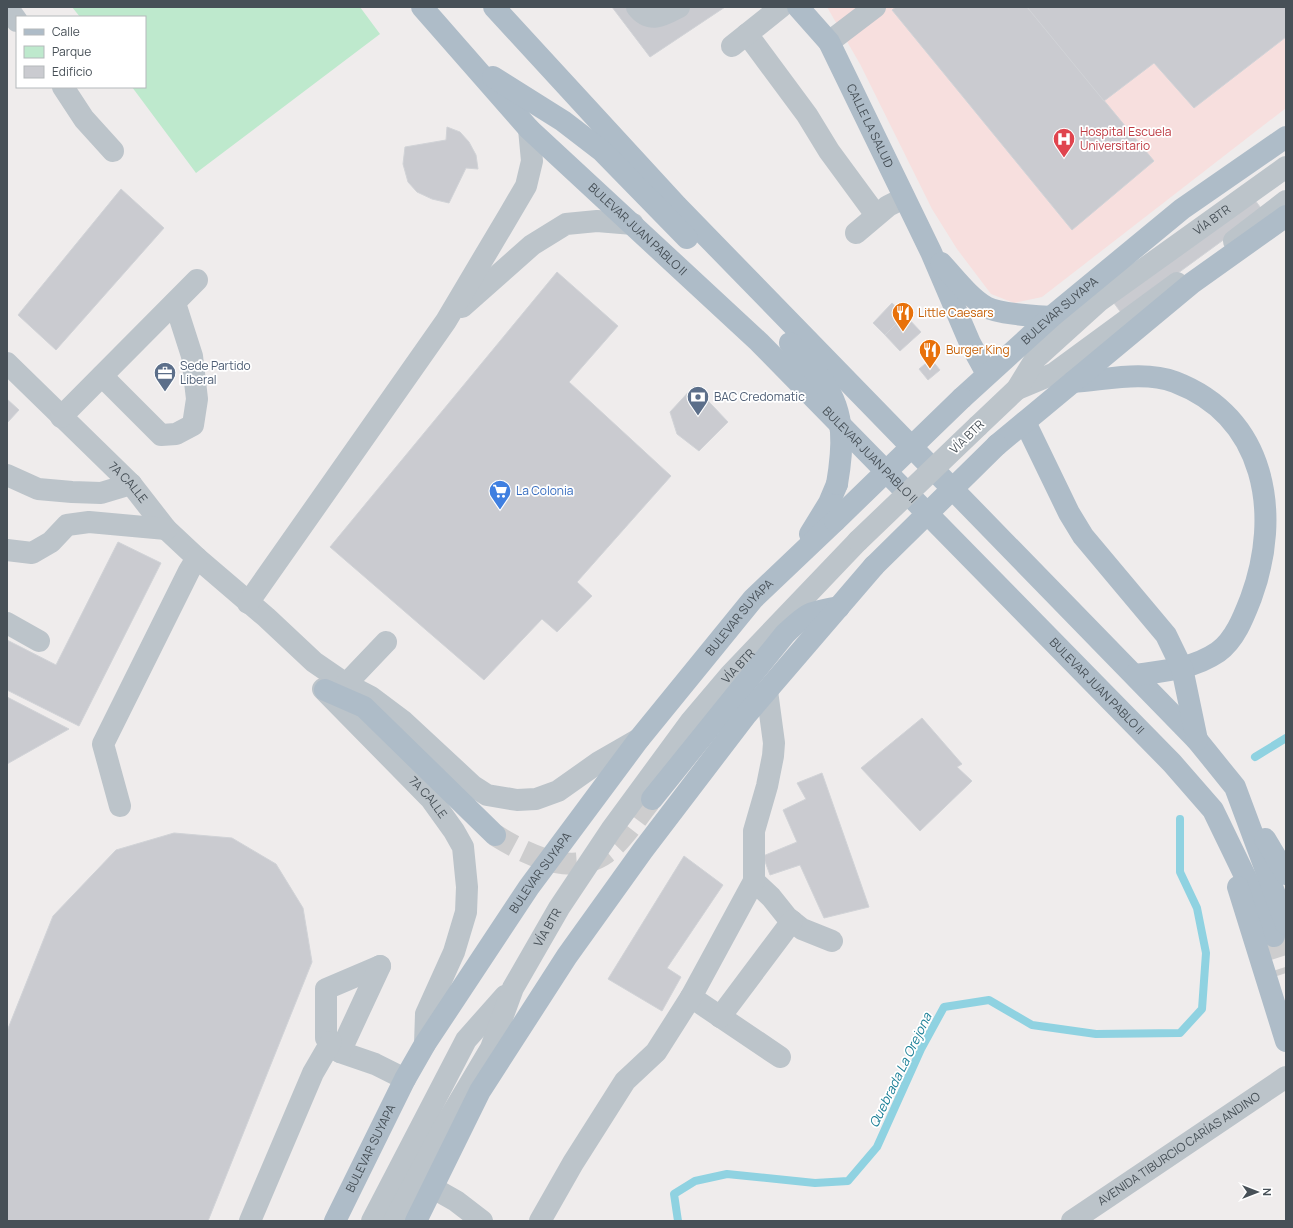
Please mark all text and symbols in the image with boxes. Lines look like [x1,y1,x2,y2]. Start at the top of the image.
legend [16,16,146,88]
text: Calle [52,23,80,40]
text: Parque [52,43,91,60]
text: Edificio [52,63,92,80]
street label: CALLE LA SALUD [843,81,898,170]
place label: Hospital Escuela Universitario [1080,123,1172,154]
hospital icon: Hospital Escuela Universitario [1051,126,1077,159]
street label: BULEVAR JUAN PABLO II [585,179,691,279]
street label: VÍA BTR [1190,200,1234,239]
street label: BULEVAR SUYAPA [1017,272,1102,348]
restaurant icon: Little Caesars [890,300,916,333]
place label: Little Caesars [918,304,994,321]
restaurant icon: Burger King [917,337,943,370]
place label: Burger King [946,341,1010,358]
place label: Sede Partido Liberal [180,357,251,388]
office icon: Sede Partido Liberal [152,360,178,393]
bank icon: BAC Credomatic [685,384,711,417]
place label: BAC Credomatic [714,388,805,405]
street label: BULEVAR JUAN PABLO II [819,403,921,507]
street label: VÍA BTR [946,416,988,457]
street label: 7A CALLE [105,458,152,506]
supermarket icon: La Colonia [487,478,513,511]
place label: La Colonia [516,482,573,499]
street label: BULEVAR SUYAPA [701,575,777,659]
street label: BULEVAR JUAN PABLO II [1046,634,1148,738]
street label: VÍA BTR [717,645,759,687]
street label: 7A CALLE [405,772,451,822]
street label: BULEVAR SUYAPA [505,828,575,917]
street label: VÍA BTR [529,905,565,950]
water label: Quebrada La Orejona [864,1009,936,1130]
street label: AVENIDA TIBURCIO CARÍAS ANDINO [1094,1088,1264,1209]
street label: BULEVAR SUYAPA [341,1101,399,1195]
north arrow [1237,1172,1277,1212]
text: N [1260,1188,1275,1196]

